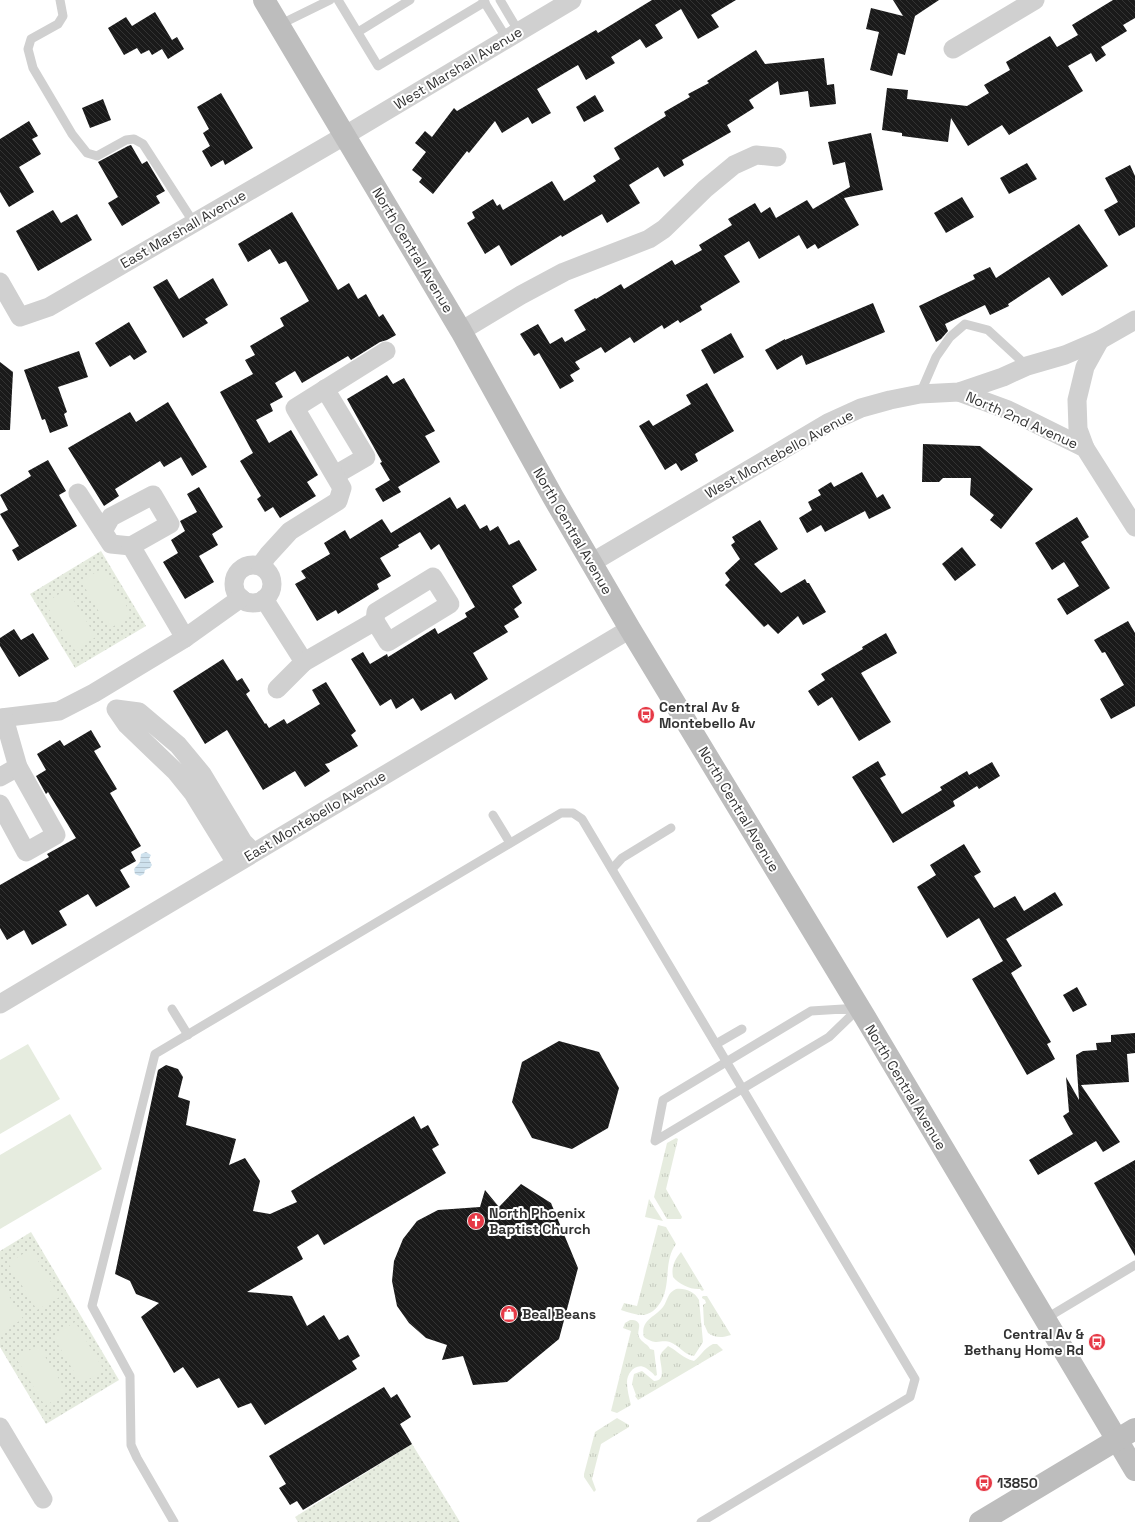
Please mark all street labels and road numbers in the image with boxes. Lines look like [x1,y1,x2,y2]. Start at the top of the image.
street label: West Marshall Avenue [391,23,525,113]
street label: North Central Avenue [368,184,458,316]
street label: East Marshall Avenue [117,186,249,272]
street label: North 2nd Avenue [963,387,1081,453]
street label: West Montebello Avenue [702,406,856,502]
street label: North Central Avenue [529,464,617,598]
street label: North Central Avenue [694,743,784,875]
street label: East Montebello Avenue [241,766,389,866]
street label: North Central Avenue [861,1021,951,1153]

